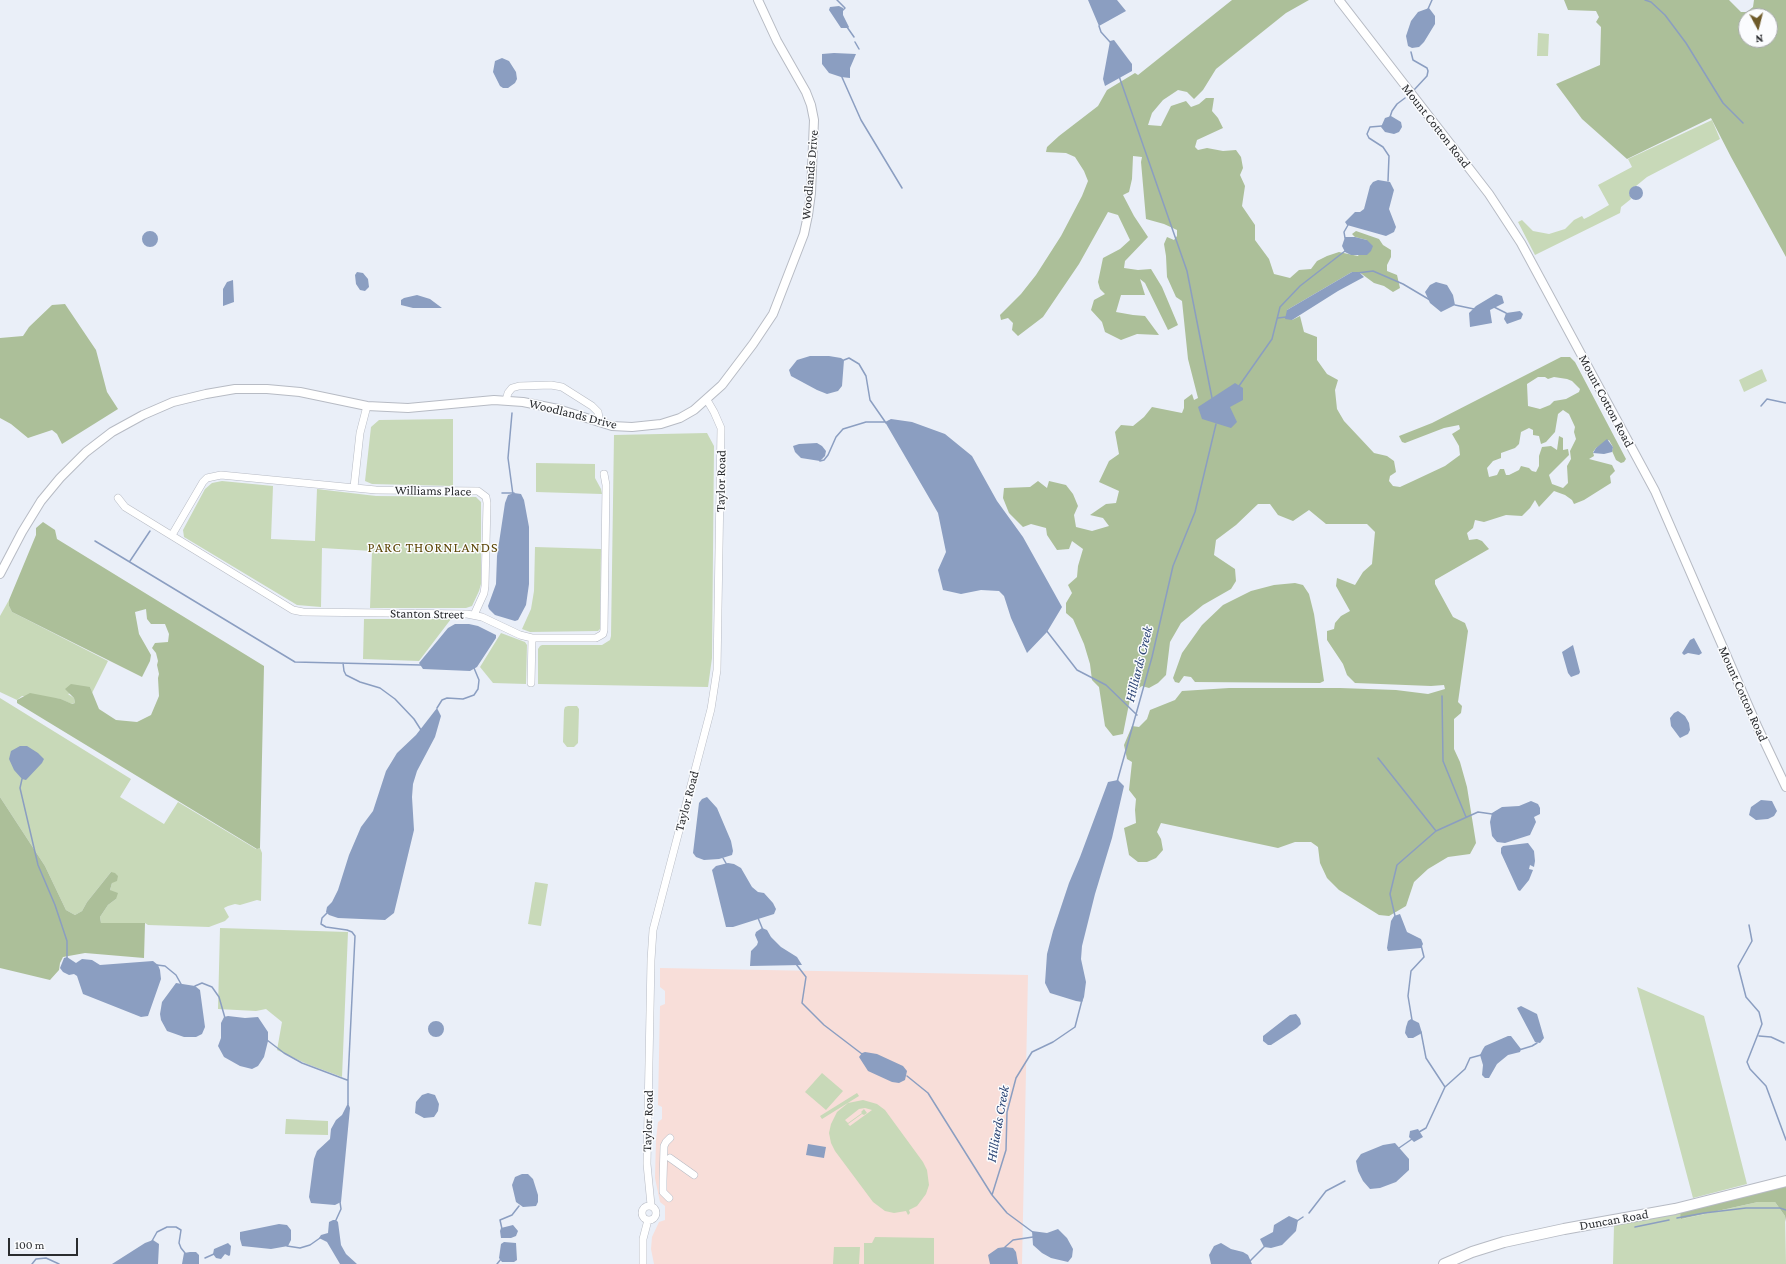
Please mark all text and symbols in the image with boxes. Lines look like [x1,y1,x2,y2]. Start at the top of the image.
north arrow [1738,8,1778,48]
text: N [1755,33,1764,45]
street label: Mount Cotton Road [1398,81,1474,171]
street label: Woodlands Drive [798,129,822,221]
street label: Mount Cotton Road [1575,352,1637,450]
street label: Woodlands Drive [527,396,619,432]
street label: Taylor Road [713,450,729,512]
street label: Williams Place [395,483,471,499]
district label: PARC THORNLANDS [367,540,499,556]
street label: Stanton Street [390,606,464,622]
water label: Hilliards Creek [1121,624,1157,704]
street label: Mount Cotton Road [1715,644,1771,744]
street label: Taylor Road [671,769,703,833]
water label: Hilliards Creek [983,1084,1013,1164]
street label: Taylor Road [639,1090,657,1152]
street label: Duncan Road [1578,1206,1650,1234]
scale bar [10,1230,80,1256]
text: 100 m [15,1238,44,1252]

